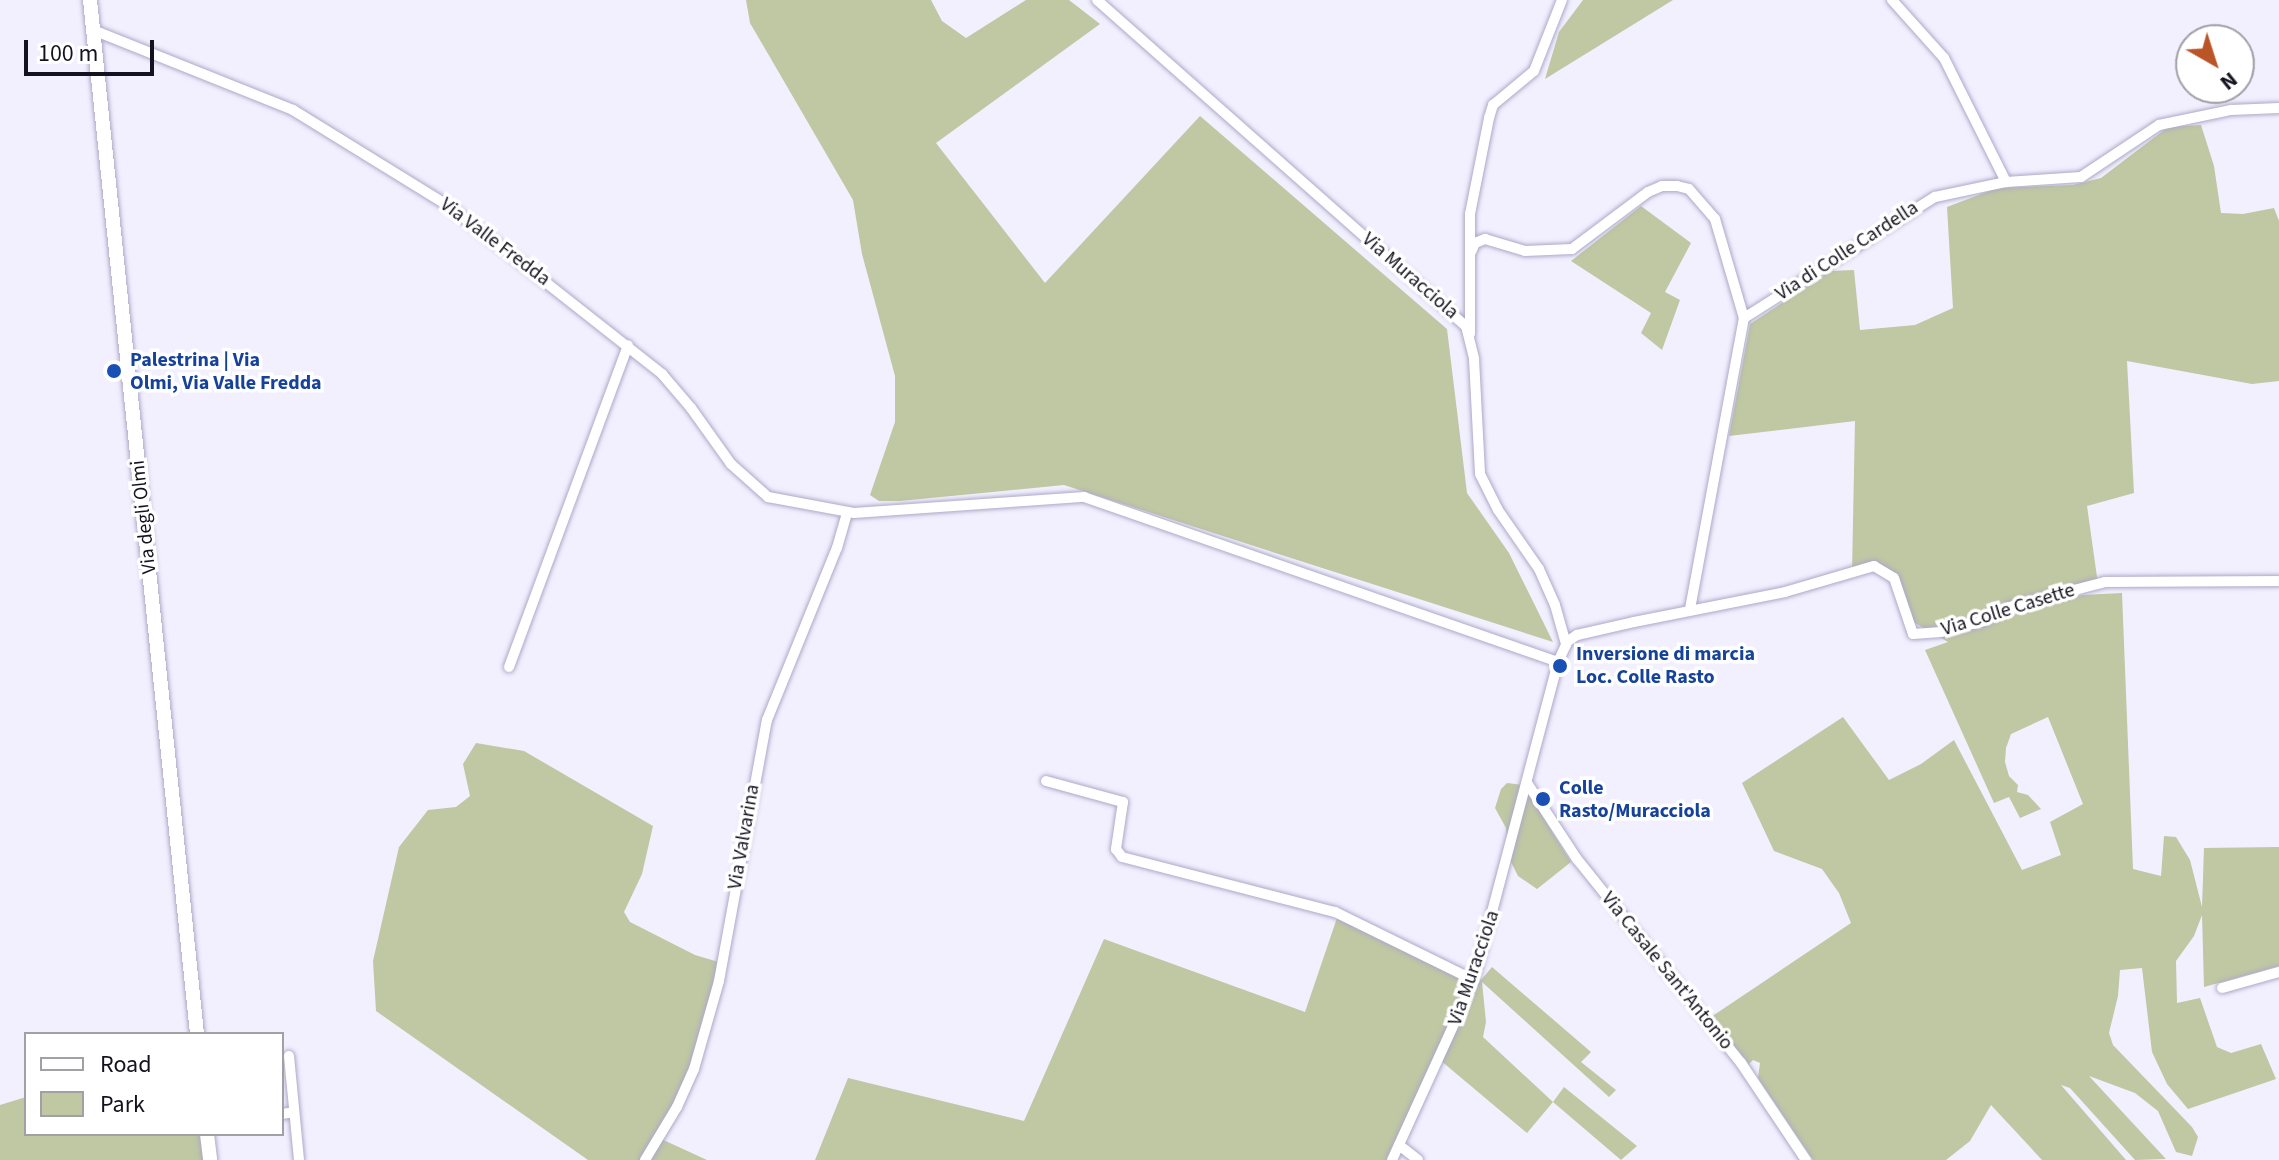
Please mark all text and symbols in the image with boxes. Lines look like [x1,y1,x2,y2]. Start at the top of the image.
scale bar [28,24,158,74]
north arrow [2175,24,2255,104]
text: 100 m [38,36,98,71]
text: N [2213,64,2245,98]
street label: Via Valle Fredda [435,193,555,291]
street label: Via di Colle Cardella [1771,196,1923,306]
street label: Via Muracciola [1357,228,1463,324]
place label: Palestrina | Via Olmi, Via Valle Fredda [130,348,322,395]
marker: Palestrina | Via Olmi, Via Valle Fredda [105,362,123,380]
street label: Via degli Olmi [126,459,162,575]
street label: Via Colle Casette [1938,578,2078,642]
place label: Inversione di marcia Loc. Colle Rasto [1576,642,1755,689]
marker: Inversione di marcia Loc. Colle Rasto [1551,657,1569,675]
place label: Colle Rasto/Muracciola [1559,776,1711,823]
street label: Via Valvarina [723,783,765,891]
marker: Colle Rasto/Muracciola [1534,790,1552,808]
street label: Via Casale Sant'Antonio [1596,887,1738,1055]
street label: Via Muracciola [1443,907,1505,1029]
legend [24,1032,284,1136]
text: Road [100,1047,152,1082]
text: Park [100,1087,145,1122]

